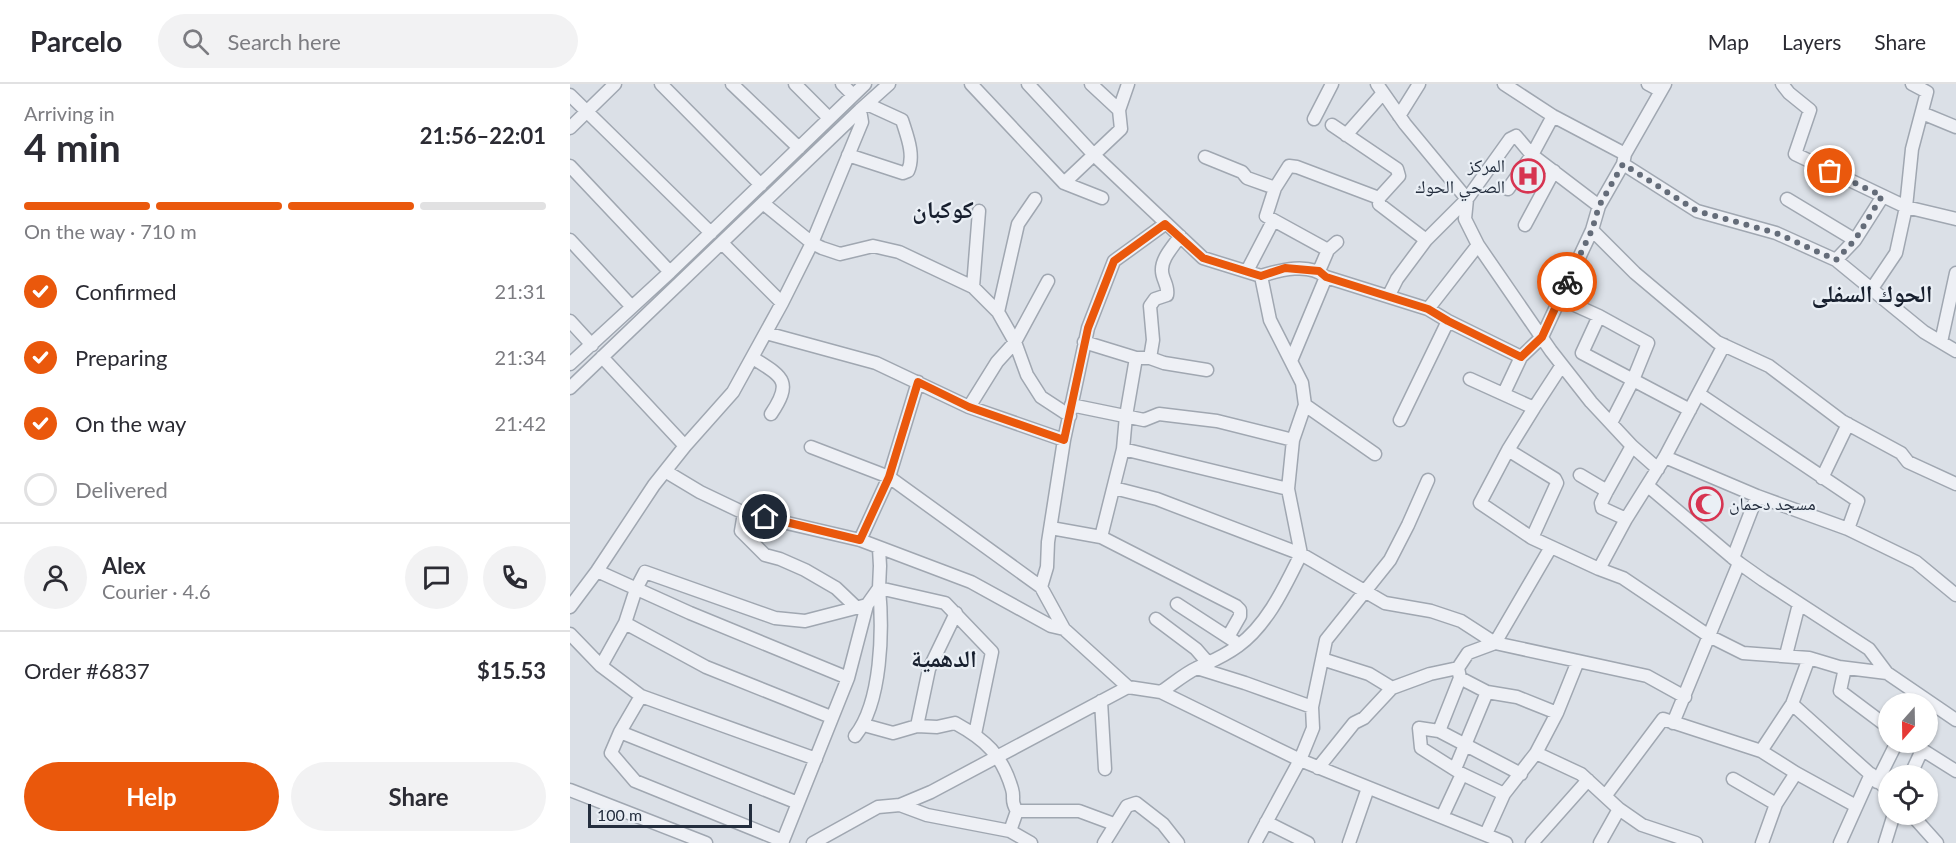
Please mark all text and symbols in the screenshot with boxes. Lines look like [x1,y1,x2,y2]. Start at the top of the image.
search box [158,14,578,68]
text: Parcelo [30,24,122,58]
icon: search [179,25,212,58]
text: Search here [227,28,341,55]
text: Map [1708,29,1749,54]
text: Layers [1782,29,1841,54]
text: Share [1874,29,1926,54]
text: Arriving in [24,101,115,125]
text: 21:56–22:01 [420,122,546,149]
text: 4 min [24,124,121,170]
pin [1804,145,1855,196]
place label: المركز الصحي الحوك [1415,154,1505,202]
icon: bag [1813,154,1846,187]
hospital icon: المركز الصحي الحوك [1510,158,1546,194]
district label: كوكبان [912,194,974,224]
text: On the way · 710 m [24,219,197,243]
courier [1537,252,1597,312]
icon: bike [1551,266,1584,299]
icon: check [24,275,57,308]
text: Confirmed [75,278,177,305]
district label: الحوك السفلى [1811,278,1933,308]
text: 21:31 [495,279,546,303]
icon: check [24,341,57,374]
text: Preparing [75,344,167,371]
text: 21:34 [495,345,546,369]
icon: check [24,407,57,440]
text: On the way [75,410,186,437]
text: 21:42 [495,411,546,435]
text: Delivered [75,476,168,503]
mosque icon: مسجد دحمان [1688,486,1724,522]
pin [739,491,790,542]
place label: مسجد دحمان [1729,492,1816,515]
icon: home [748,500,781,533]
button: person [24,546,87,609]
button: chat [405,546,468,609]
button: phone [483,546,546,609]
text: Alex [102,552,146,579]
text: Courier · 4.6 [102,579,211,603]
district label: الدهمية [911,643,977,673]
text: Order #6837 [24,657,150,684]
text: $15.53 [477,657,546,684]
north arrow [1878,693,1938,753]
map controls [1878,693,1938,825]
button: Help [24,762,279,831]
button: Share [291,762,546,831]
button: locate [1878,765,1938,825]
scale bar [588,801,752,828]
text: 100 m [597,805,642,824]

